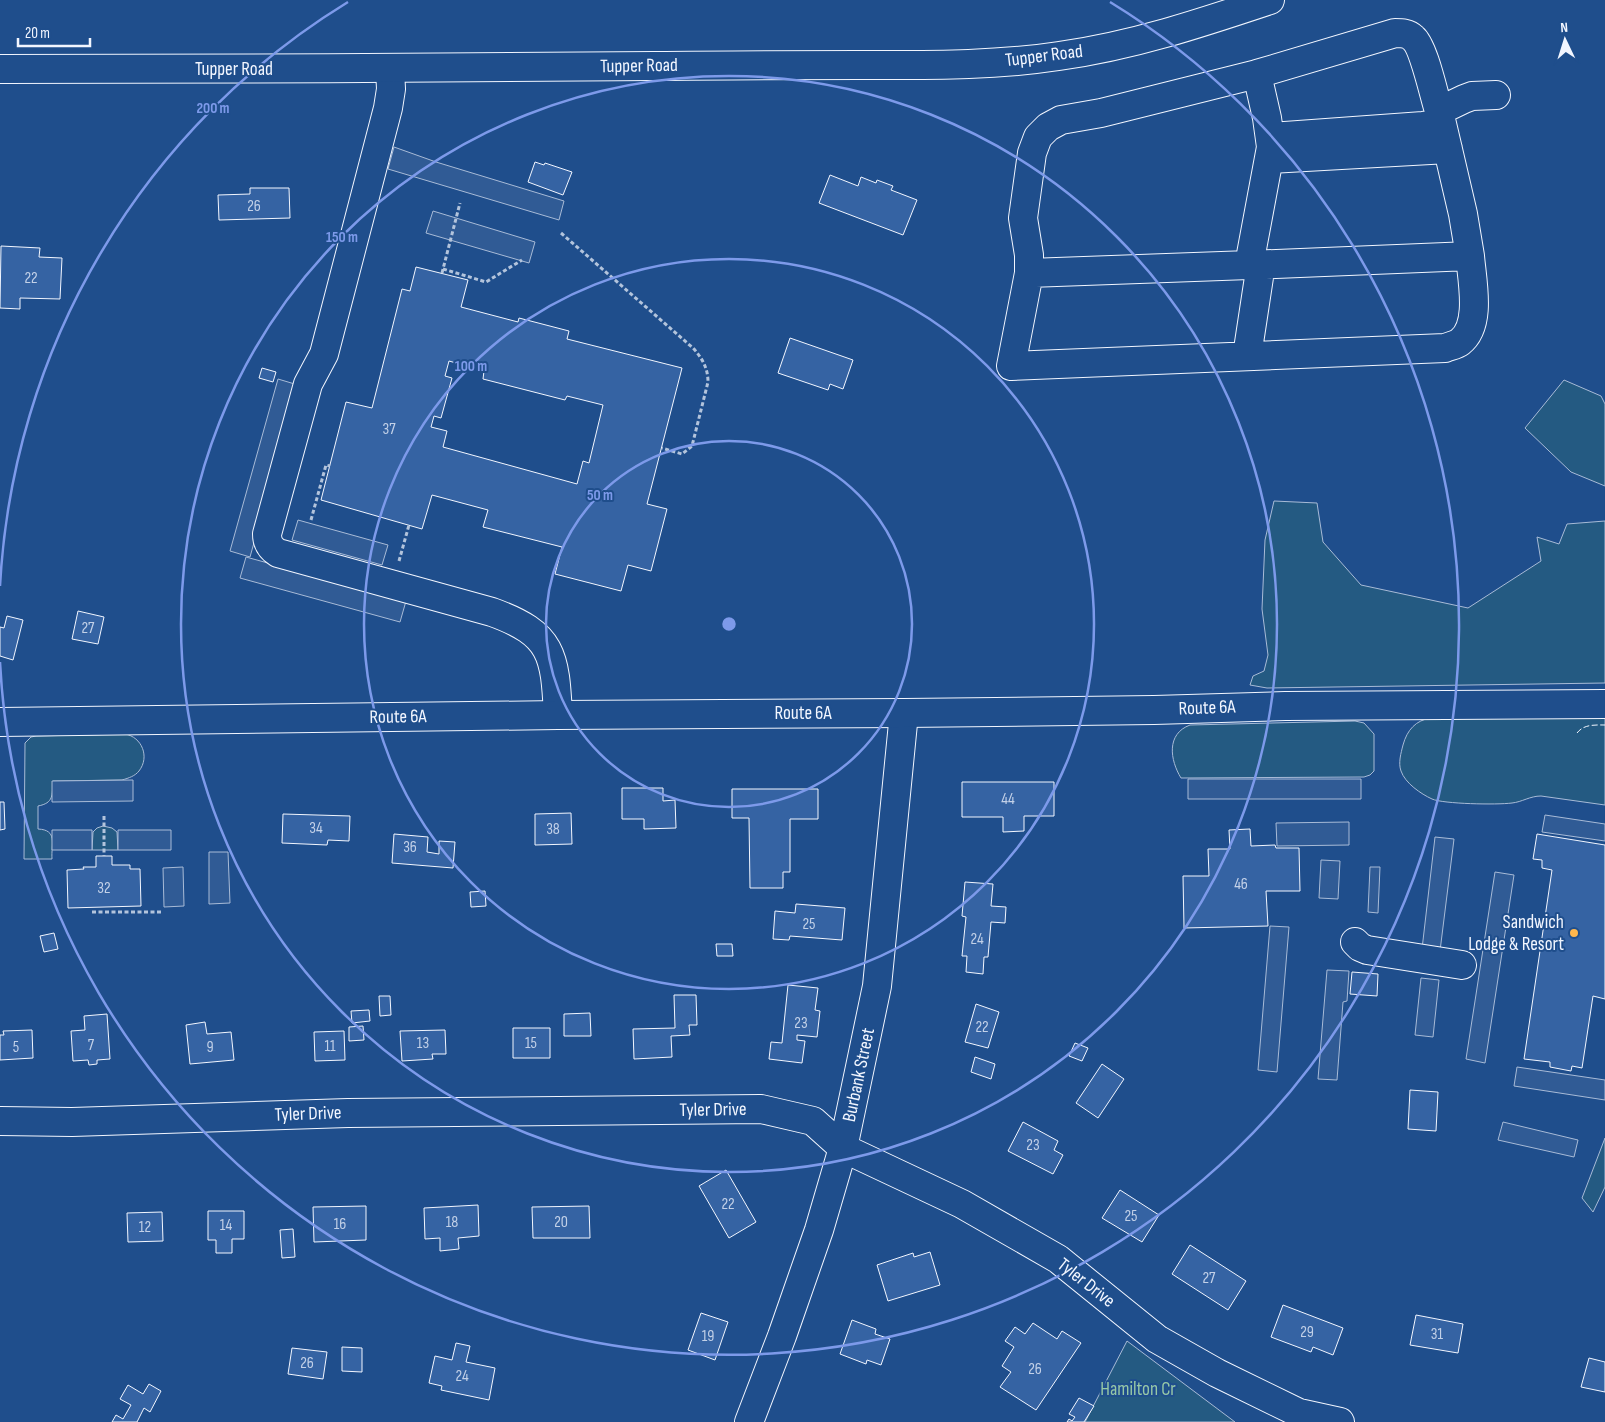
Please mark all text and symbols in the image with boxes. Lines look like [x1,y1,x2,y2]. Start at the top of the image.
scale bar [18,15,90,47]
north arrow [1540,15,1590,65]
text: N [1560,19,1568,36]
text: 20 m [25,24,50,43]
street label: Tupper Road [1004,40,1084,72]
street label: Tupper Road [600,54,678,78]
street label: Tupper Road [195,58,273,81]
text: 200 m [196,99,230,118]
house number: 26 [247,197,261,216]
text: 150 m [326,228,358,247]
house number: 22 [24,269,38,288]
text: 100 m [455,357,487,376]
house number: 37 [382,420,396,439]
text: 50 m [587,486,613,505]
centre of rings [720,615,738,633]
house number: 27 [81,619,95,638]
street label: Route 6A [1178,695,1237,720]
street label: Route 6A [774,702,832,725]
street label: Route 6A [369,705,428,729]
house number: 44 [1001,790,1015,809]
house number: 34 [309,819,323,838]
house number: 38 [546,820,560,839]
house number: 36 [403,838,417,857]
house number: 46 [1234,875,1248,894]
house number: 32 [97,879,111,898]
place label: Sandwich Lodge & Resort [1468,911,1564,956]
house number: 25 [802,915,816,934]
marker: Sandwich Lodge & Resort [1568,927,1580,939]
house number: 24 [970,930,984,949]
house number: 23 [794,1014,808,1033]
house number: 22 [975,1018,989,1037]
street label: Burbank Street [838,1026,880,1124]
house number: 13 [417,1034,429,1053]
house number: 15 [525,1034,537,1053]
house number: 7 [88,1036,95,1055]
house number: 11 [324,1037,336,1056]
house number: 5 [13,1038,19,1057]
house number: 9 [206,1038,214,1057]
street label: Tyler Drive [679,1098,747,1122]
street label: Tyler Drive [274,1101,342,1127]
house number: 23 [1026,1136,1040,1155]
house number: 22 [721,1195,735,1214]
house number: 25 [1124,1207,1138,1226]
house number: 18 [446,1213,458,1232]
house number: 20 [554,1213,568,1232]
house number: 16 [334,1215,346,1234]
house number: 14 [220,1216,232,1235]
house number: 12 [139,1218,151,1237]
street label: Tyler Drive [1052,1253,1120,1313]
house number: 27 [1202,1269,1216,1288]
house number: 29 [1300,1323,1314,1342]
house number: 31 [1431,1325,1444,1344]
house number: 19 [702,1327,714,1346]
house number: 26 [300,1354,314,1373]
house number: 26 [1028,1360,1042,1379]
house number: 24 [455,1367,469,1386]
park label: Hamilton Cr [1100,1378,1176,1401]

